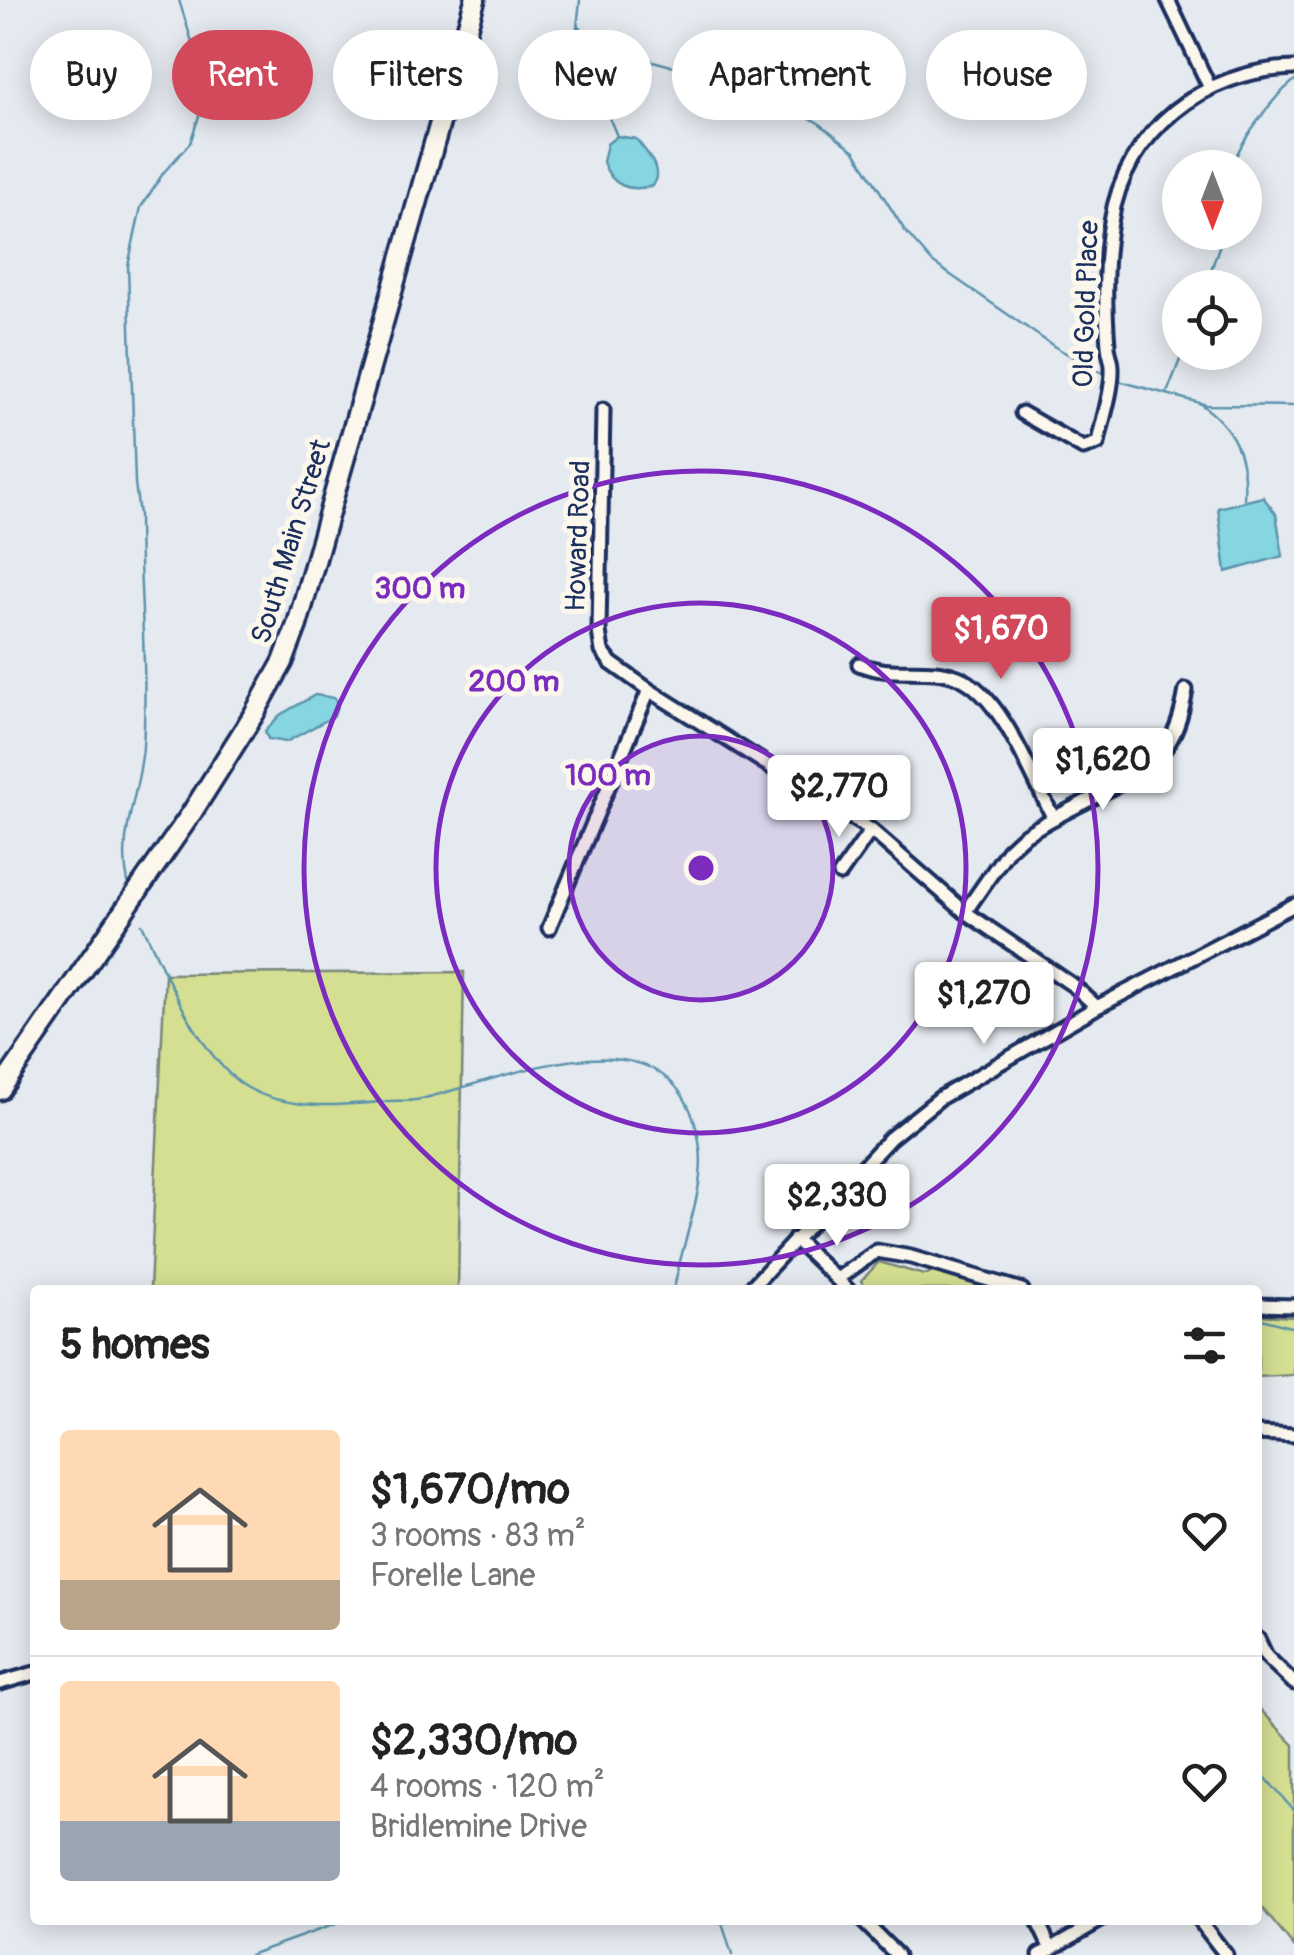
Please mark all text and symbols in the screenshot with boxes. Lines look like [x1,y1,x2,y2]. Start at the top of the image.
chip: Buy [30,30,152,120]
chip: Rent [172,30,313,120]
chip: Filters [333,30,498,120]
chip: New [518,30,652,120]
chip: Apartment [672,30,906,120]
chip: House [926,30,1087,120]
north arrow [1162,150,1262,250]
map controls [1162,150,1262,370]
street label: Old Gold Place [1066,220,1107,388]
button: locate [1162,270,1262,370]
street label: South Main Street [244,434,339,648]
street label: Howard Road [558,460,599,612]
text: 300 m [375,570,465,607]
pin: $1,670 [920,597,1082,682]
text: $1,670 [953,609,1049,649]
text: 200 m [469,663,559,700]
pin: $1,620 [1022,728,1184,813]
text: $1,620 [1055,740,1151,780]
pin: $2,770 [758,755,920,840]
text: 100 m [565,757,651,794]
text: $2,770 [789,767,889,807]
centre of rings [683,850,719,886]
pin: $1,270 [903,962,1065,1047]
text: $1,270 [937,974,1031,1014]
pin: $2,330 [756,1164,918,1249]
text: $2,330 [787,1176,887,1216]
icon: filters [1177,1318,1232,1373]
text: 5 homes [60,1319,210,1371]
text: $1,670/mo [370,1464,570,1516]
icon: home [140,1470,260,1590]
icon: heart [1177,1503,1232,1558]
text: 3 rooms · 83 m² [370,1516,586,1556]
text: Forelle Lane [370,1556,535,1596]
text: $2,330/mo [370,1715,577,1767]
icon: home [140,1721,260,1841]
icon: heart [1177,1754,1232,1809]
text: 4 rooms · 120 m² [370,1767,605,1807]
text: Bridlemine Drive [370,1807,587,1847]

